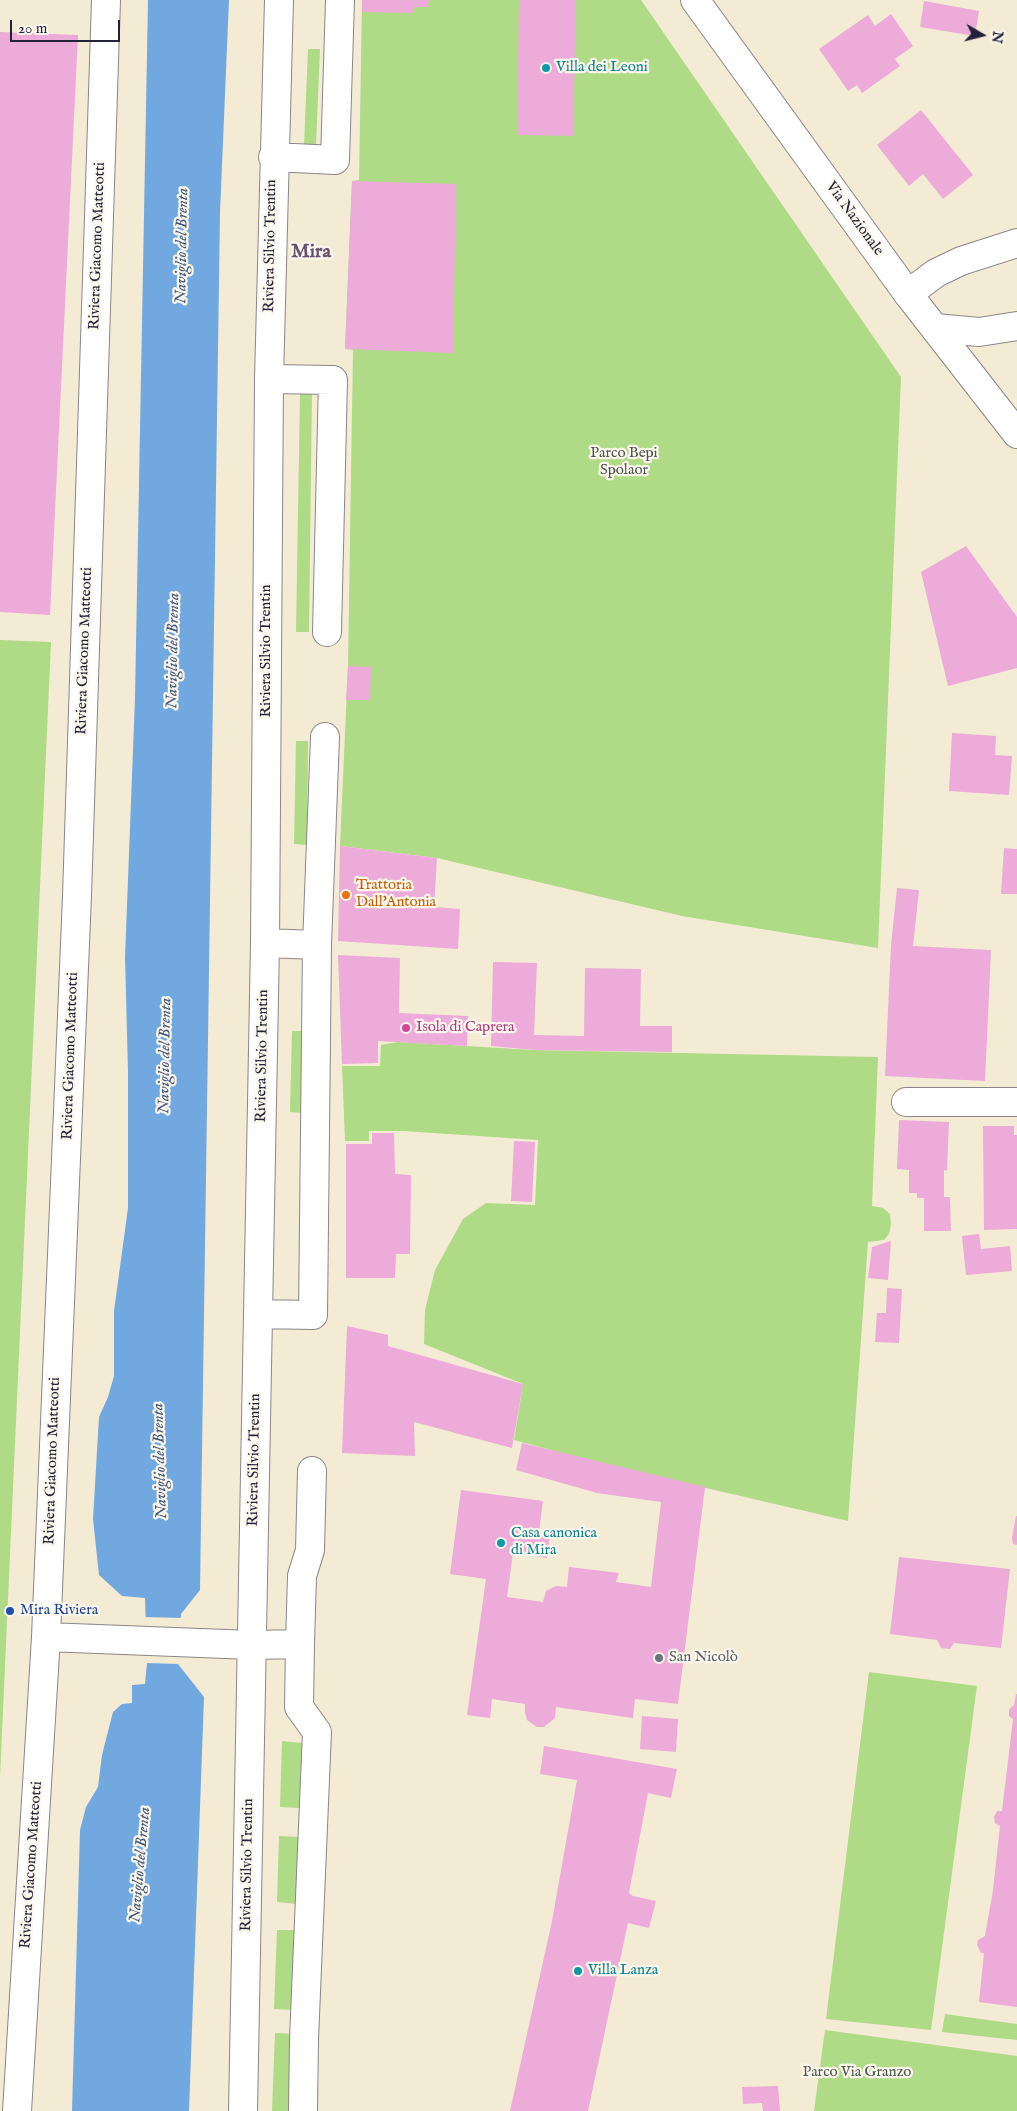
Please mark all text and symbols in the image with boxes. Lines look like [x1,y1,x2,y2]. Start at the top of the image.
scale bar [12,10,122,42]
north arrow [957,10,1007,60]
text: 20 m [18,19,47,38]
text: N [987,30,1007,44]
place label: Villa dei Leoni [556,59,648,77]
marker: Villa dei Leoni [540,62,552,74]
street label: Riviera Giacomo Matteotti [86,162,110,330]
street label: Riviera Silvio Trentin [261,179,281,313]
street label: Via Nazionale [821,179,887,259]
water label: Naviglio del Brenta [172,188,194,304]
district label: Mira [291,241,331,265]
park label: Parco Bepi Spolaor [590,445,658,480]
street label: Riviera Giacomo Matteotti [73,567,97,735]
street label: Riviera Silvio Trentin [258,585,276,717]
water label: Naviglio del Brenta [163,593,185,709]
place label: Trattoria Dall'Antonia [356,877,436,912]
marker: Trattoria Dall'Antonia [340,889,352,901]
street label: Riviera Giacomo Matteotti [59,972,83,1140]
street label: Riviera Silvio Trentin [253,989,273,1123]
water label: Naviglio del Brenta [155,998,177,1114]
place label: Isola di Caprera [416,1019,515,1037]
marker: Isola di Caprera [400,1022,412,1034]
street label: Riviera Giacomo Matteotti [41,1377,65,1545]
street label: Riviera Silvio Trentin [245,1393,265,1527]
water label: Naviglio del Brenta [149,1403,173,1519]
place label: Casa canonica di Mira [511,1525,597,1560]
marker: Casa canonica di Mira [495,1537,507,1549]
place label: Mira Riviera [20,1602,98,1620]
marker: Mira Riviera [4,1605,16,1617]
place label: San Nicolò [669,1649,738,1667]
marker: San Nicolò [653,1652,665,1664]
street label: Riviera Giacomo Matteotti [17,1781,47,1949]
street label: Riviera Silvio Trentin [238,1798,258,1932]
water label: Naviglio del Brenta [126,1806,156,1924]
place label: Villa Lanza [588,1962,658,1980]
marker: Villa Lanza [572,1965,584,1977]
park label: Parco Via Granzo [803,2064,911,2082]

